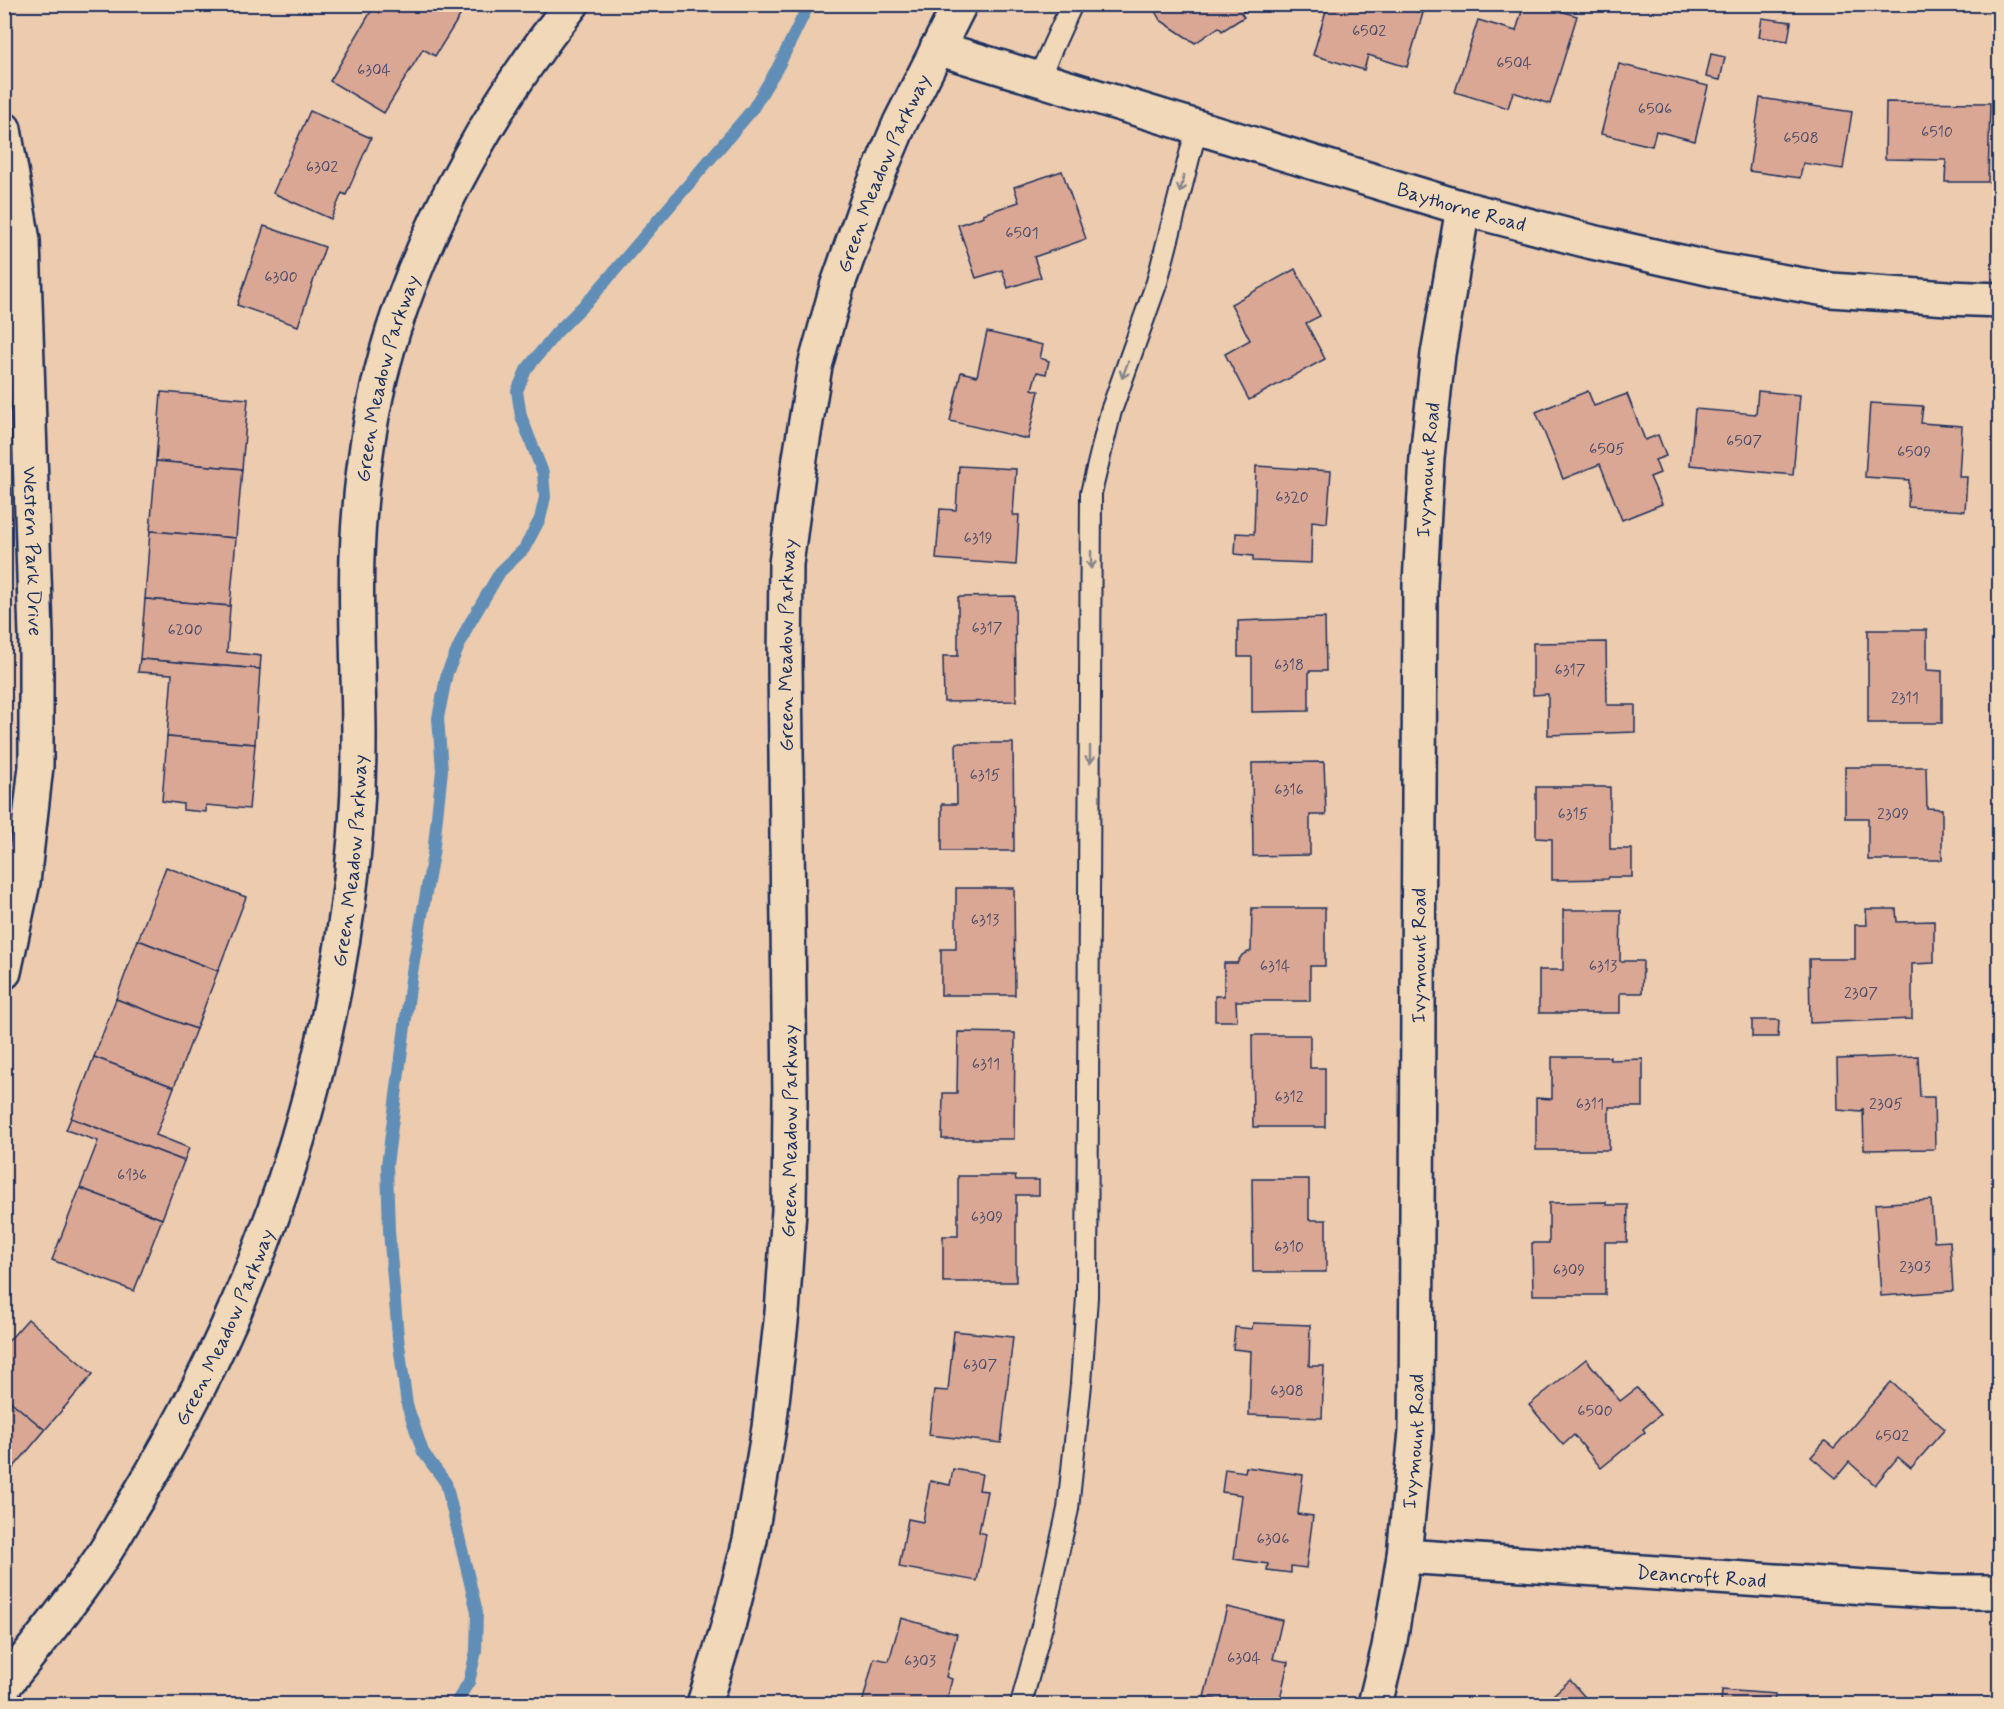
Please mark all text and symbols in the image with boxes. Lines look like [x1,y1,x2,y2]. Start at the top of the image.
house number: 6502 [1352,21,1386,42]
house number: 6504 [1496,53,1532,74]
house number: 6304 [357,60,391,81]
street label: Green Meadow Parkway [831,70,938,277]
house number: 6506 [1638,99,1672,120]
house number: 6510 [1921,122,1953,143]
house number: 6508 [1783,128,1819,149]
house number: 6302 [306,157,338,178]
one-way arrow [1176,174,1188,193]
street label: Baythorne Road [1393,177,1529,239]
house number: 6501 [1005,223,1039,244]
house number: 6300 [264,267,298,288]
street label: Green Meadow Parkway [350,271,427,484]
one-way arrow [1119,360,1130,379]
street label: Ivymount Road [1411,401,1448,538]
house number: 6507 [1726,431,1762,452]
house number: 6505 [1589,439,1625,460]
house number: 6509 [1897,442,1931,463]
street label: Western Park Drive [15,466,48,637]
house number: 6320 [1275,487,1309,508]
house number: 6319 [963,528,993,549]
street label: Green Meadow Parkway [773,537,804,752]
one-way arrow [1086,549,1097,569]
house number: 6317 [972,618,1003,639]
house number: 6200 [167,620,203,641]
house number: 6318 [1274,655,1304,676]
house number: 6317 [1555,660,1586,681]
house number: 2311 [1891,688,1919,709]
one-way arrow [1084,744,1096,764]
street label: Green Meadow Parkway [326,754,374,969]
house number: 6315 [970,765,1000,786]
house number: 6316 [1274,780,1304,801]
house number: 6315 [1558,804,1588,825]
house number: 2309 [1877,804,1909,825]
street label: Ivymount Road [1406,888,1434,1023]
house number: 6313 [971,910,999,931]
house number: 6314 [1260,956,1290,977]
house number: 6313 [1589,956,1617,977]
house number: 2307 [1844,983,1878,1004]
street label: Green Meadow Parkway [775,1024,805,1239]
house number: 6311 [972,1054,1000,1075]
house number: 6312 [1274,1087,1304,1108]
house number: 6311 [1576,1094,1604,1115]
house number: 2305 [1869,1094,1903,1115]
house number: 6136 [117,1165,147,1186]
house number: 6309 [971,1207,1003,1228]
street label: Green Meadow Parkway [169,1225,282,1431]
house number: 6310 [1274,1237,1304,1258]
house number: 2303 [1899,1257,1931,1278]
house number: 6309 [1553,1260,1585,1281]
house number: 6307 [963,1355,997,1376]
street label: Ivymount Road [1397,1374,1431,1510]
house number: 6308 [1270,1381,1304,1402]
house number: 6500 [1577,1401,1613,1422]
house number: 6502 [1875,1426,1909,1447]
house number: 6306 [1257,1529,1289,1550]
street label: Deancroft Road [1635,1560,1767,1595]
house number: 6304 [1227,1648,1261,1669]
house number: 6303 [904,1651,936,1672]

